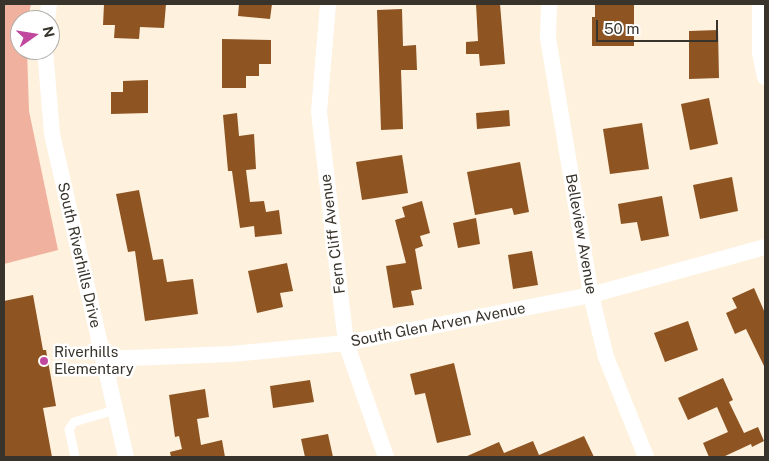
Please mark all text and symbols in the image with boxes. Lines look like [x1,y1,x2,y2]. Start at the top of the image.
north arrow [10,10,60,60]
scale bar [599,10,722,42]
text: 50 m [604,20,639,37]
text: N [40,25,58,39]
street label: Belleview Avenue [562,172,600,296]
street label: Fern Cliff Avenue [317,173,349,295]
street label: South Riverhills Drive [53,180,105,330]
street label: South Glen Arven Avenue [349,299,527,351]
place label: Riverhills Elementary [54,343,134,378]
marker: Riverhills Elementary [38,355,50,367]

